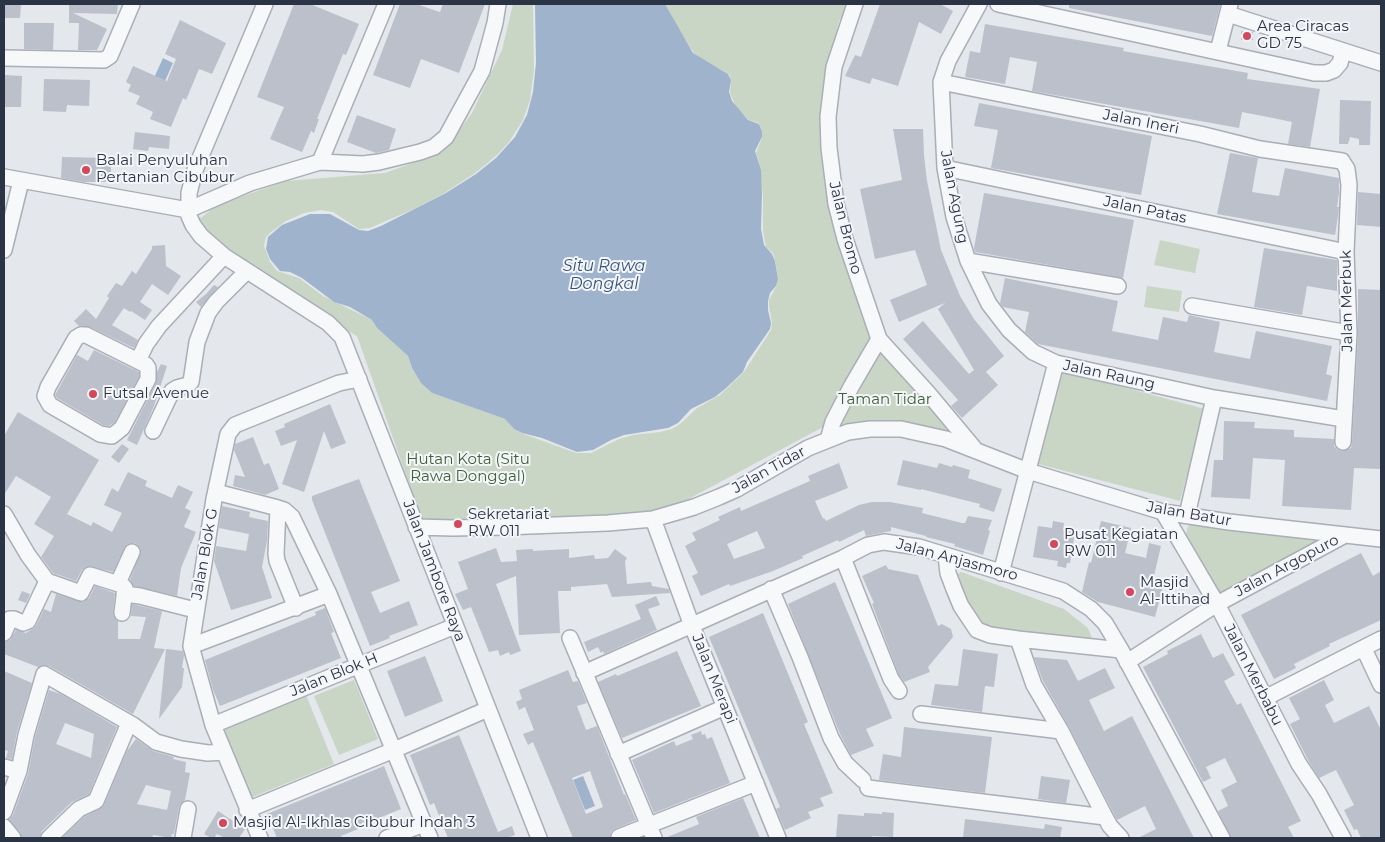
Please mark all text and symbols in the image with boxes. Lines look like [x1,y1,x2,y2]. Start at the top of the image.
place label: Area Ciracas GD 75 [1257,18,1349,53]
marker: Area Ciracas GD 75 [1241,30,1253,42]
street label: Jalan Ineri [1101,106,1181,138]
street label: Jalan Agung [936,149,972,245]
place label: Balai Penyuluhan Pertanian Cibubur [96,152,235,187]
marker: Balai Penyuluhan Pertanian Cibubur [80,164,92,176]
street label: Jalan Bromo [825,180,865,276]
street label: Jalan Patas [1102,192,1188,228]
street label: Jalan Merbuk [1337,250,1357,352]
water label: Situ Rawa Dongkal [563,256,645,294]
street label: Jalan Raung [1061,356,1157,394]
place label: Futsal Avenue [103,385,209,403]
marker: Futsal Avenue [87,388,99,400]
park label: Taman Tidar [838,391,932,409]
street label: Jalan Tidar [729,442,809,498]
park label: Hutan Kota (Situ Rawa Donggal) [406,451,530,486]
street label: Jalan Jambore Raya [399,498,469,644]
street label: Jalan Batur [1145,498,1233,530]
place label: Sekretariat RW 011 [468,506,550,541]
street label: Jalan Blok G [188,507,222,601]
marker: Sekretariat RW 011 [452,518,464,530]
place label: Pusat Kegiatan RW 011 [1064,526,1178,561]
street label: Jalan Argopuro [1232,531,1342,601]
street label: Jalan Anjasmoro [894,535,1020,585]
marker: Pusat Kegiatan RW 011 [1048,538,1060,550]
place label: Masjid Al-Ittihad [1140,574,1210,609]
marker: Masjid Al-Ittihad [1124,586,1136,598]
street label: Jalan Merbabu [1220,621,1286,729]
street label: Jalan Merapi [688,632,740,726]
street label: Jalan Blok H [287,649,381,701]
place label: Masjid Al-Ikhlas Cibubur Indah 3 [233,814,475,832]
marker: Masjid Al-Ikhlas Cibubur Indah 3 [217,817,229,829]

